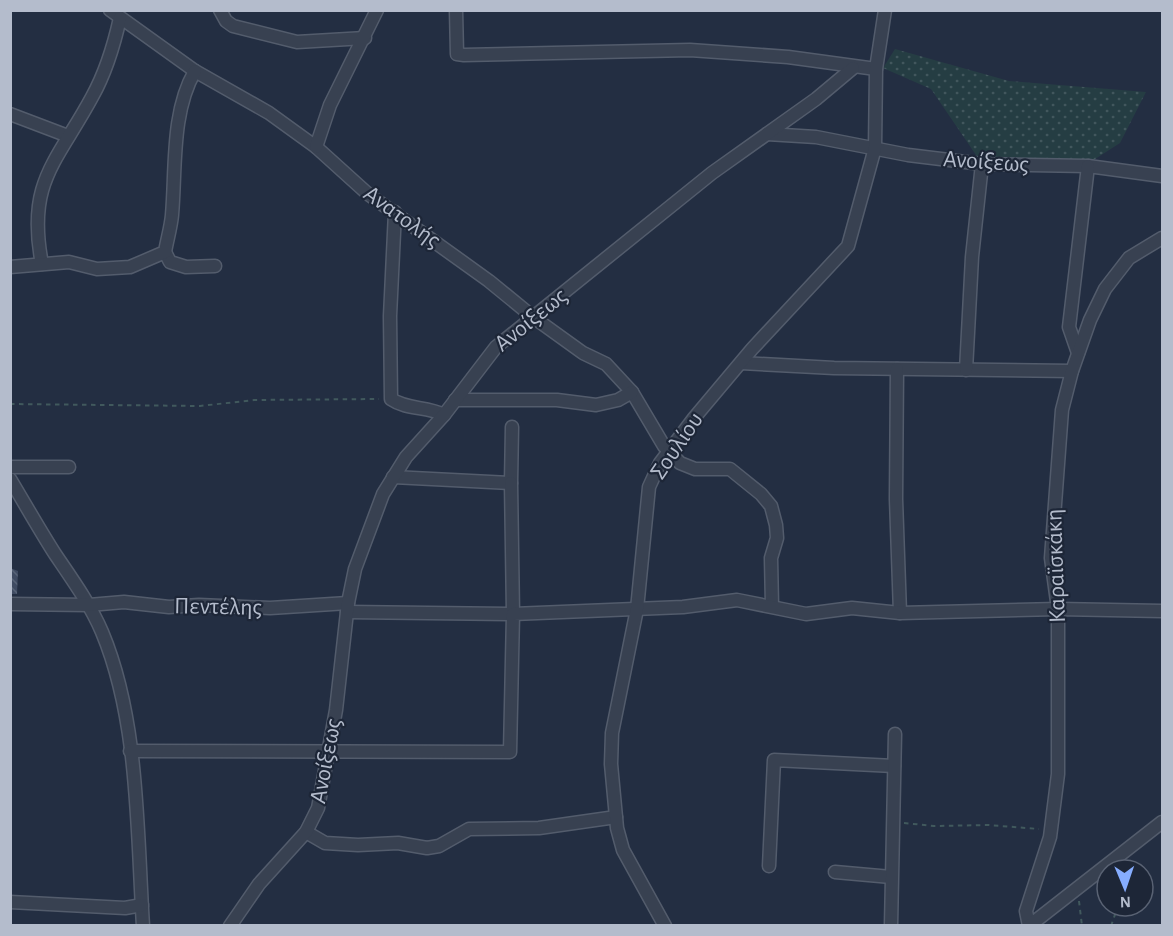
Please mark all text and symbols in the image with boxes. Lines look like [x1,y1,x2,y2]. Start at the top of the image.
street label: Ανοίξεως [942,147,1030,177]
street label: Ανατολής [359,181,445,253]
street label: Ανοίξεως [490,284,572,356]
street label: Σουλίου [646,408,708,484]
street label: Καραϊσκάκη [1042,509,1070,623]
street label: Πεντέλης [174,594,262,620]
street label: Ανοίξεως [306,717,346,805]
north arrow [1095,858,1155,918]
text: N [1120,894,1131,910]

